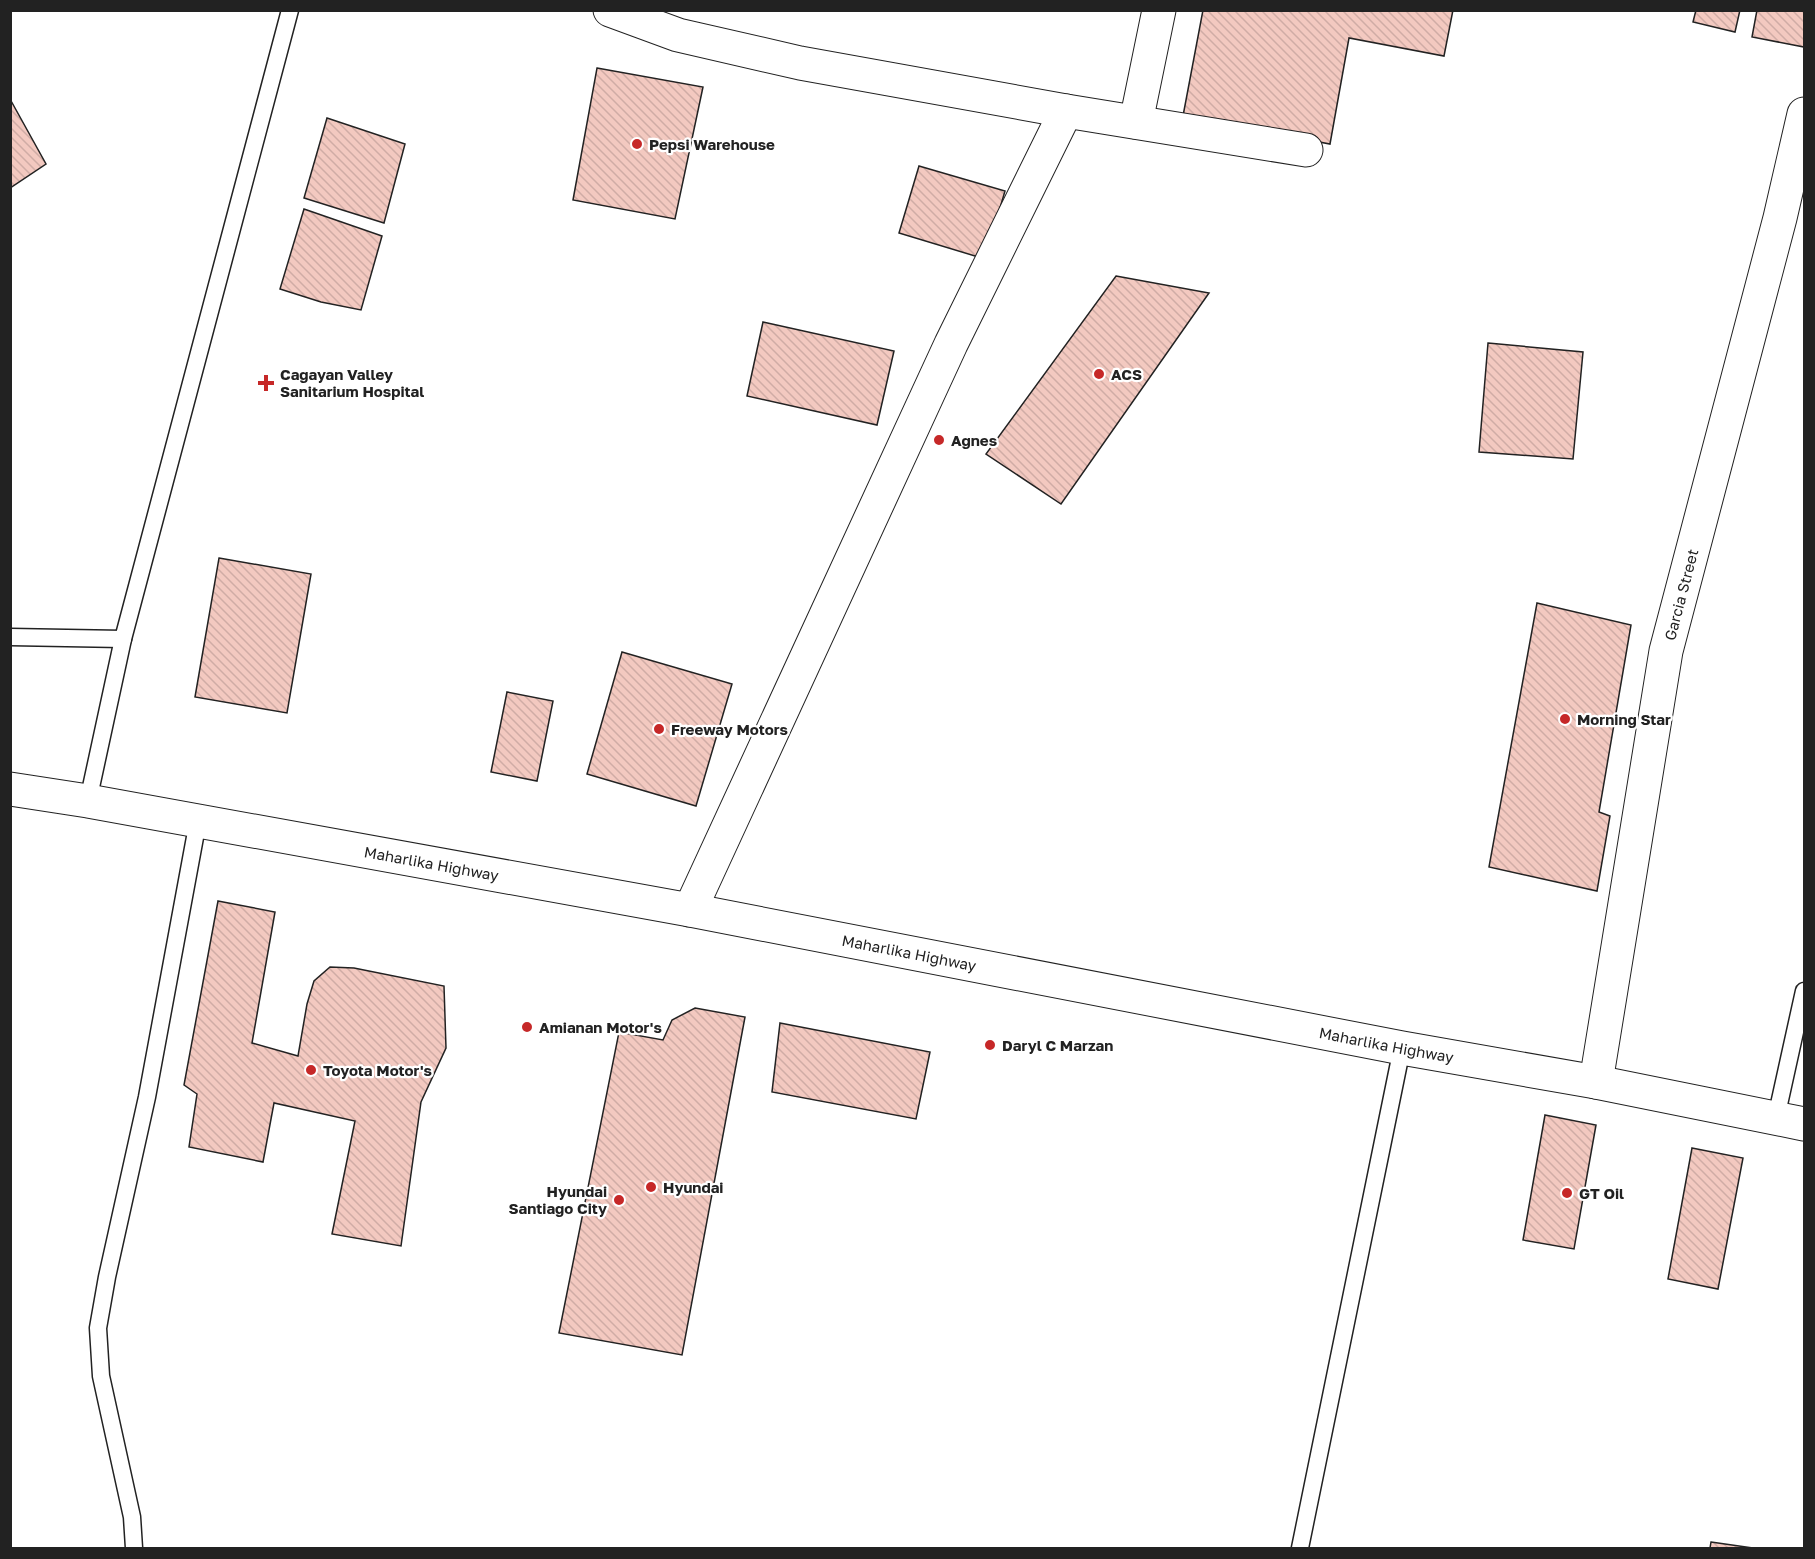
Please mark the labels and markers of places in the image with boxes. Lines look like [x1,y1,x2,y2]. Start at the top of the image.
place label: Pepsi Warehouse [649,135,775,153]
marker: Pepsi Warehouse [630,137,644,151]
place label: Cagayan Valley Sanitarium Hospital [280,365,424,400]
place label: ACS [1111,365,1142,383]
marker: ACS [1092,367,1106,381]
marker: Cagayan Valley Sanitarium Hospital [257,374,275,392]
place label: Agnes [951,431,997,449]
marker: Agnes [932,433,946,447]
place label: Morning Star [1577,710,1671,728]
marker: Morning Star [1558,712,1572,726]
place label: Freeway Motors [671,720,788,738]
marker: Freeway Motors [652,722,666,736]
place label: Amianan Motor's [539,1018,662,1036]
marker: Amianan Motor's [520,1020,534,1034]
place label: Daryl C Marzan [1002,1036,1113,1054]
marker: Daryl C Marzan [983,1038,997,1052]
place label: Toyota Motor's [323,1061,432,1079]
marker: Toyota Motor's [304,1063,318,1077]
place label: Hyundai [663,1178,723,1196]
marker: Hyundai [644,1180,658,1194]
place label: Hyundai Santiago City [508,1182,607,1217]
place label: GT Oil [1579,1184,1624,1202]
marker: GT Oil [1560,1186,1574,1200]
marker: Hyundai Santiago City [612,1193,626,1207]

